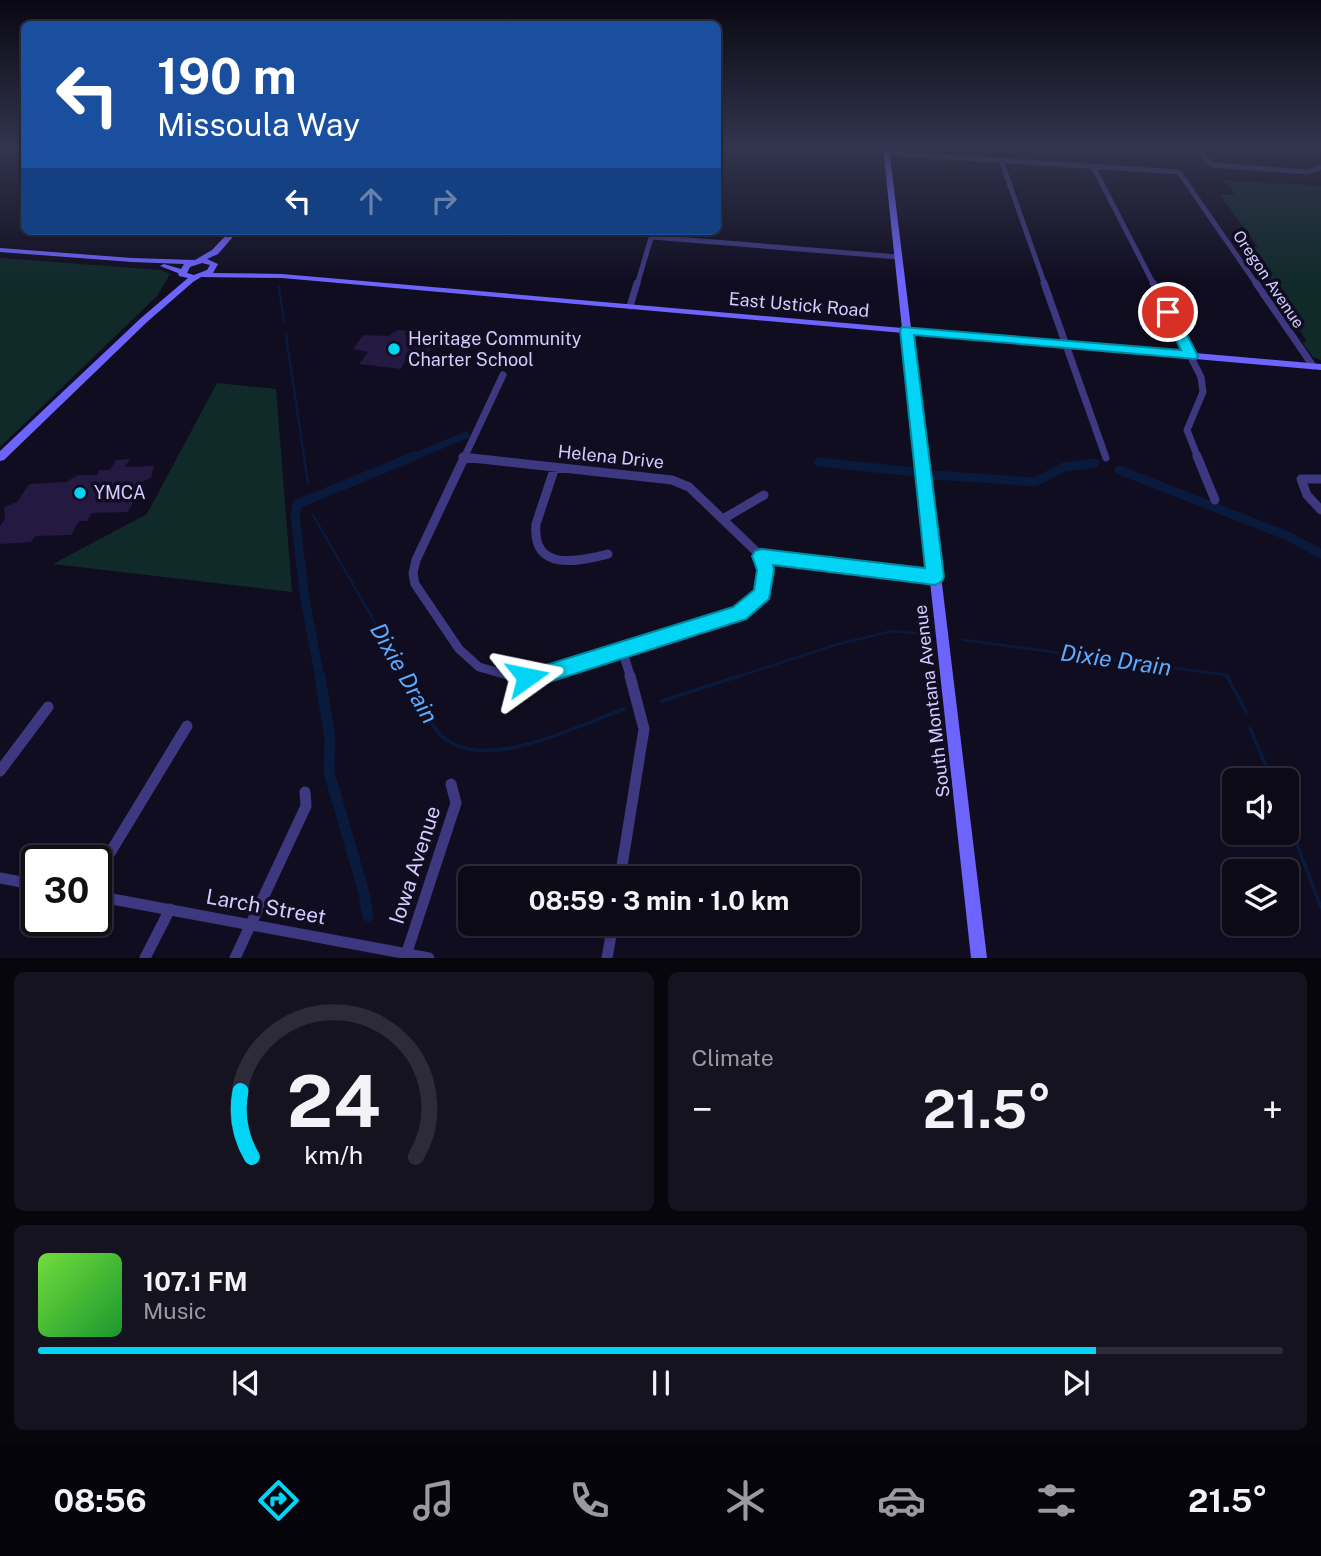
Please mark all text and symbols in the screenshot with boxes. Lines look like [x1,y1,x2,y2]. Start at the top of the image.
text: 190 m [157,47,297,105]
icon: left [42,49,133,140]
text: Missoula Way [157,106,360,143]
icon: left [279,182,317,220]
icon: ahead [352,182,390,220]
icon: right [425,182,463,220]
street label: Oregon Avenue [1229,227,1308,332]
pin [1138,282,1198,342]
street label: East Ustick Road [728,288,870,321]
icon: arrive [1149,293,1187,331]
place label: Heritage Community Charter School [408,328,582,370]
marker: Heritage Community Charter School [386,341,402,357]
street label: Helena Drive [557,440,665,473]
place label: YMCA [94,482,146,503]
marker: YMCA [72,485,88,501]
street label: South Montana Avenue [909,604,954,799]
water label: Dixie Drain [365,618,444,728]
water label: Dixie Drain [1059,638,1173,681]
position arrow [490,640,564,714]
map controls [1222,768,1299,936]
button: sound [1222,768,1299,845]
street label: Iowa Avenue [384,803,445,927]
speed limit sign: 30 [21,845,112,936]
button: layers [1222,859,1299,936]
street label: Larch Street [204,884,328,929]
text: 08:59 · 3 min · 1.0 km [529,885,789,916]
text: Climate [692,1044,774,1071]
text: 24 [287,1059,381,1144]
text: 21.5° [923,1079,1052,1140]
text: − [692,1087,713,1132]
text: + [1262,1087,1283,1132]
text: km/h [304,1140,363,1170]
text: 107.1 FM [143,1266,248,1297]
text: Music [143,1297,207,1324]
icon: previous [227,1364,265,1402]
icon: pause [642,1364,680,1402]
icon: next [1057,1364,1095,1402]
icon: directions [254,1476,303,1525]
icon: music [409,1476,458,1525]
icon: phone [565,1476,614,1525]
icon: climate [721,1476,770,1525]
icon: car [877,1476,926,1525]
icon: filters [1032,1476,1081,1525]
text: 08:56 [53,1482,147,1519]
text: 21.5° [1188,1482,1268,1519]

